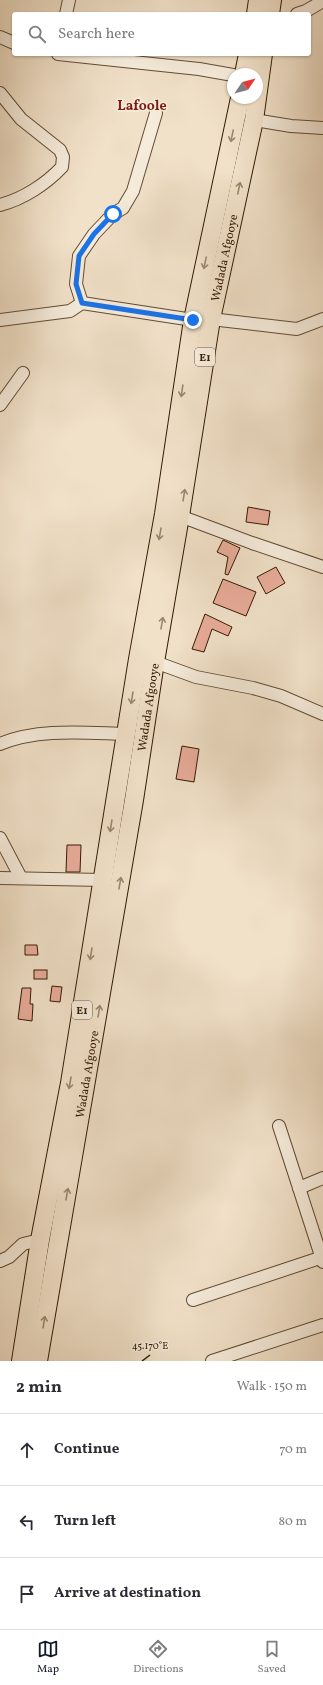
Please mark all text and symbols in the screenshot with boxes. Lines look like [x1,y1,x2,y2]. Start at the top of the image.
search box [12,12,311,56]
icon: search [26,23,48,45]
text: Search here [58,24,135,45]
north arrow [227,68,263,104]
district label: Lafoole [117,97,167,116]
one-way arrow [228,129,236,142]
one-way arrow [235,182,243,195]
route start [104,205,122,223]
street label: Wadada Afgooye [208,213,242,303]
one-way arrow [201,257,209,270]
route end [184,311,202,329]
road number: E1 [195,348,215,366]
one-way arrow [178,384,186,397]
one-way arrow [180,489,188,502]
one-way arrow [156,527,164,540]
one-way arrow [158,617,166,630]
street label: Wadada Afgooye [135,662,164,752]
one-way arrow [128,691,136,704]
one-way arrow [107,819,115,832]
one-way arrow [116,877,124,890]
one-way arrow [87,947,95,960]
road number: E1 [72,1001,92,1019]
one-way arrow [95,1005,103,1018]
street label: Wadada Afgooye [73,1029,103,1119]
one-way arrow [65,1076,73,1089]
one-way arrow [63,1188,71,1201]
one-way arrow [41,1316,49,1329]
text: 45.170°E [132,1339,168,1353]
text: 2 min [16,1376,62,1399]
text: Walk · 150 m [237,1378,307,1396]
icon: ahead [16,1439,38,1461]
text: Continue [54,1439,119,1460]
text: 70 m [279,1441,307,1459]
icon: left [16,1511,38,1533]
text: Turn left [54,1511,116,1532]
text: 80 m [278,1513,307,1531]
icon: arrive [16,1583,38,1605]
text: Arrive at destination [54,1583,201,1604]
tab: Map [37,1638,59,1677]
tab: Directions [133,1638,184,1677]
tab: Saved [258,1638,286,1677]

